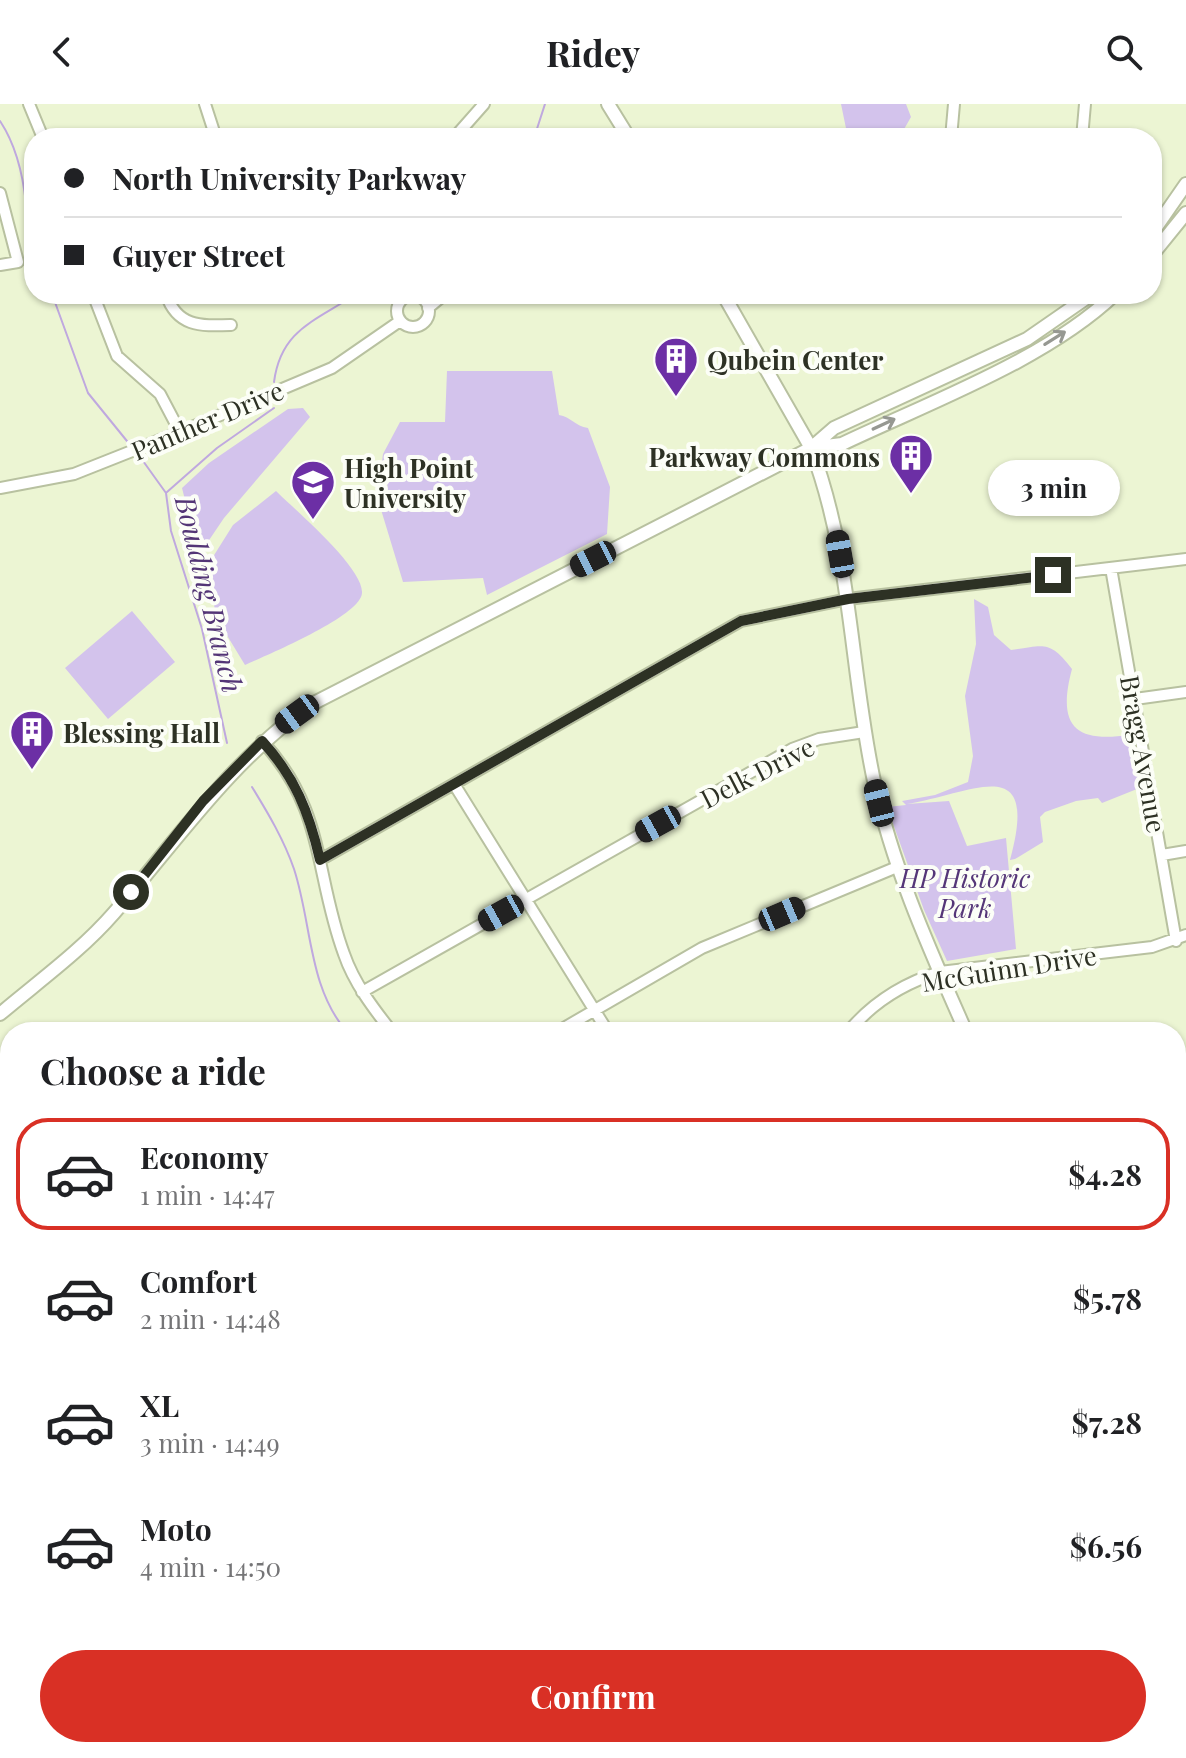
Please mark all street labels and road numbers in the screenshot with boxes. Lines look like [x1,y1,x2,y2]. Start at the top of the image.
street label: Panther Drive [125,372,289,468]
street label: Bragg Avenue [1113,672,1175,836]
street label: Delk Drive [694,728,820,816]
street label: McGuinn Drive [919,937,1099,999]

